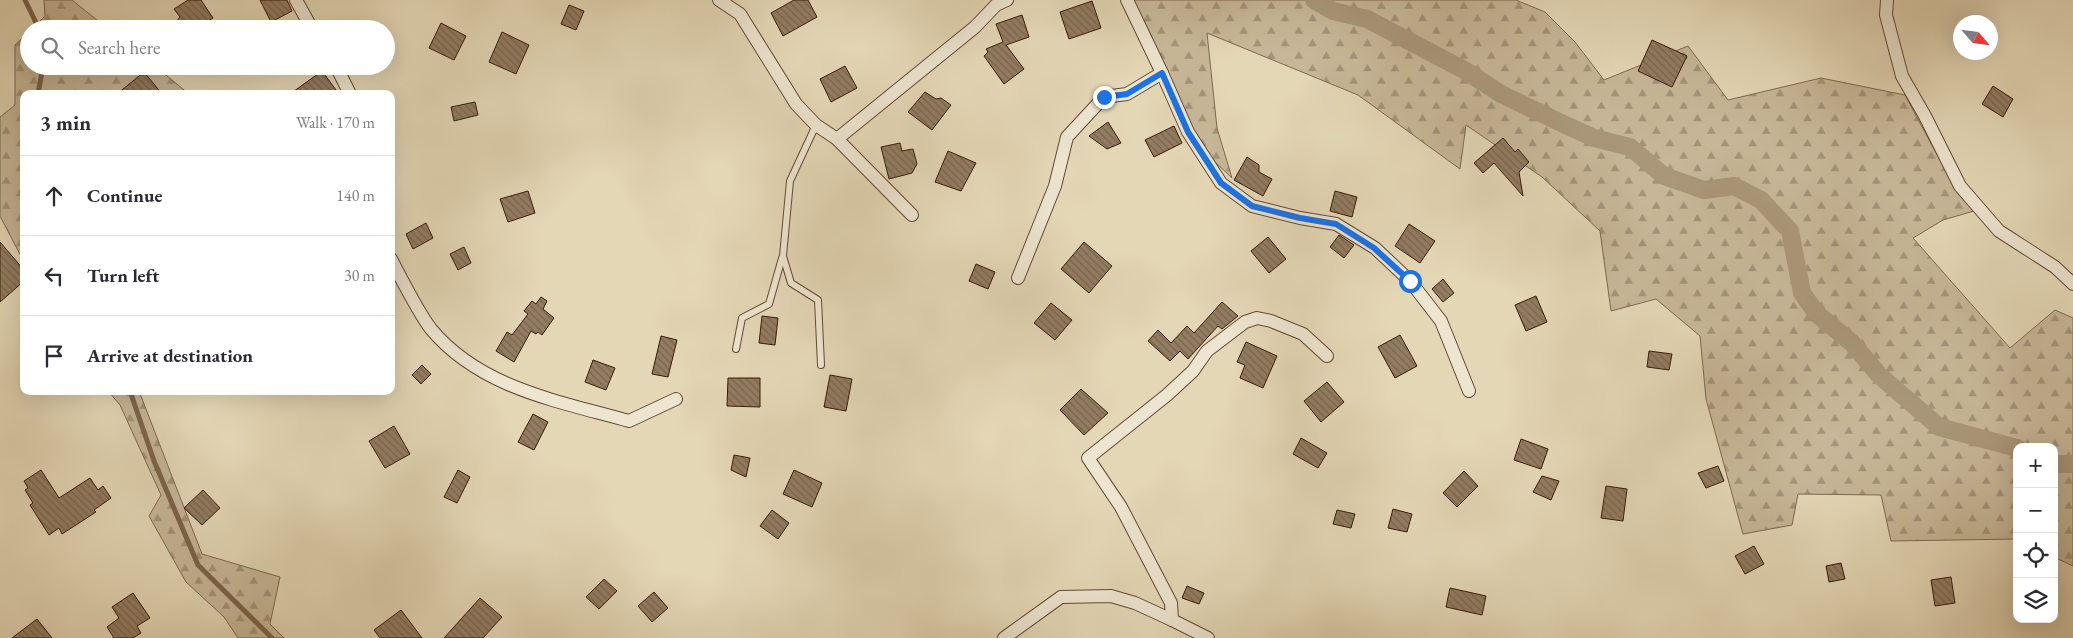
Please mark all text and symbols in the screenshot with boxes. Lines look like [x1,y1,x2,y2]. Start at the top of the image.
north arrow [1953,15,1998,60]
search box [20,20,395,75]
icon: search [38,34,66,62]
text: Search here [78,35,160,60]
route end [1093,86,1116,109]
text: 3 min [40,109,91,136]
text: Walk · 170 m [296,112,375,133]
icon: ahead [40,182,68,210]
text: Continue [87,183,162,208]
text: 140 m [336,185,375,206]
icon: left [40,262,68,290]
text: Turn left [87,263,159,288]
text: 30 m [344,265,375,286]
route start [1399,270,1422,293]
icon: arrive [40,342,68,370]
text: Arrive at destination [87,343,253,368]
map controls [2013,443,2058,623]
button: + [2013,443,2058,488]
button: − [2013,488,2058,533]
button: locate [2013,533,2058,578]
button: layers [2013,578,2058,623]

